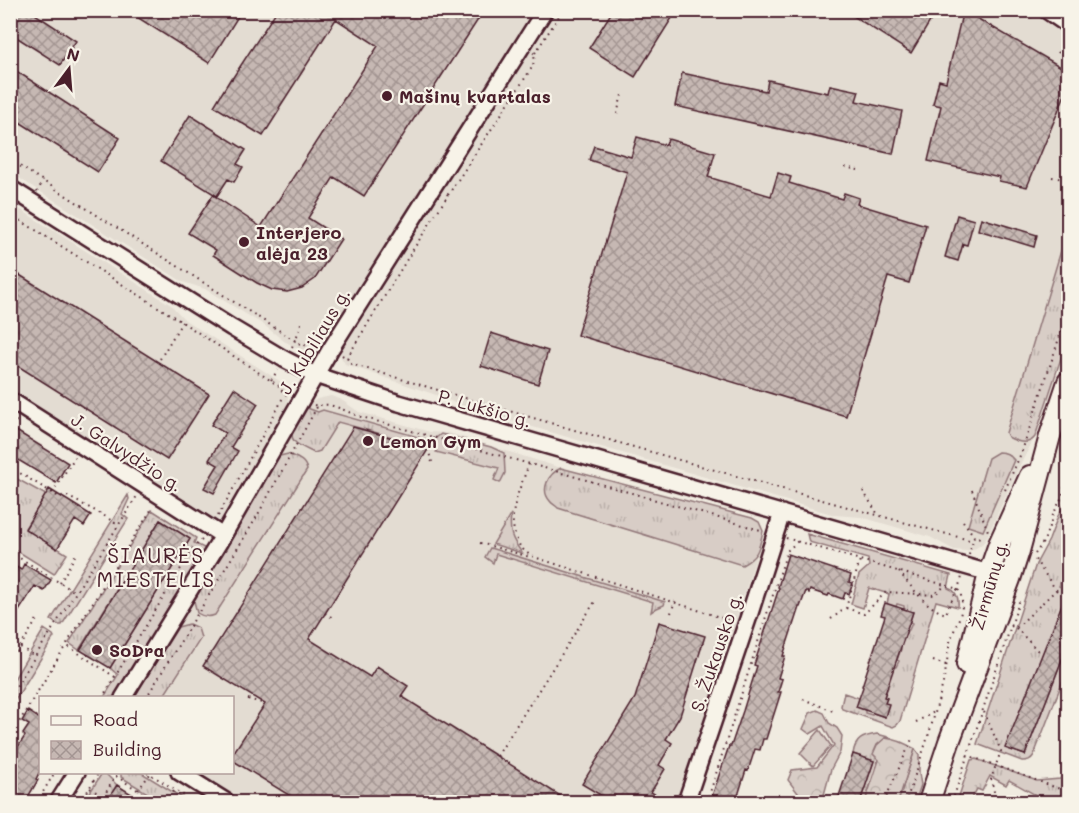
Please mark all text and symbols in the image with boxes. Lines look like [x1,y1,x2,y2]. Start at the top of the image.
north arrow [39,39,99,99]
text: N [65,42,82,66]
place label: Mašinų kvartalas [399,84,551,108]
marker: Mašinų kvartalas [380,89,394,103]
place label: Interjero alėja 23 [256,220,341,265]
marker: Interjero alėja 23 [237,235,251,249]
street label: J. Kubiliaus g. [273,283,355,399]
street label: P. Lukšio g. [436,383,534,433]
street label: J. Galvydžio g. [67,407,187,497]
place label: Lemon Gym [380,429,481,453]
marker: Lemon Gym [361,434,375,448]
street label: Žirmūnų g. [965,537,1013,633]
district label: ŠIAURĖS MIESTELIS [96,541,216,592]
street label: S. Žukausko g. [684,589,748,715]
place label: SoDra [109,638,165,662]
marker: SoDra [90,643,104,657]
legend [39,696,234,774]
text: Road [93,707,138,731]
text: Building [93,737,161,761]

